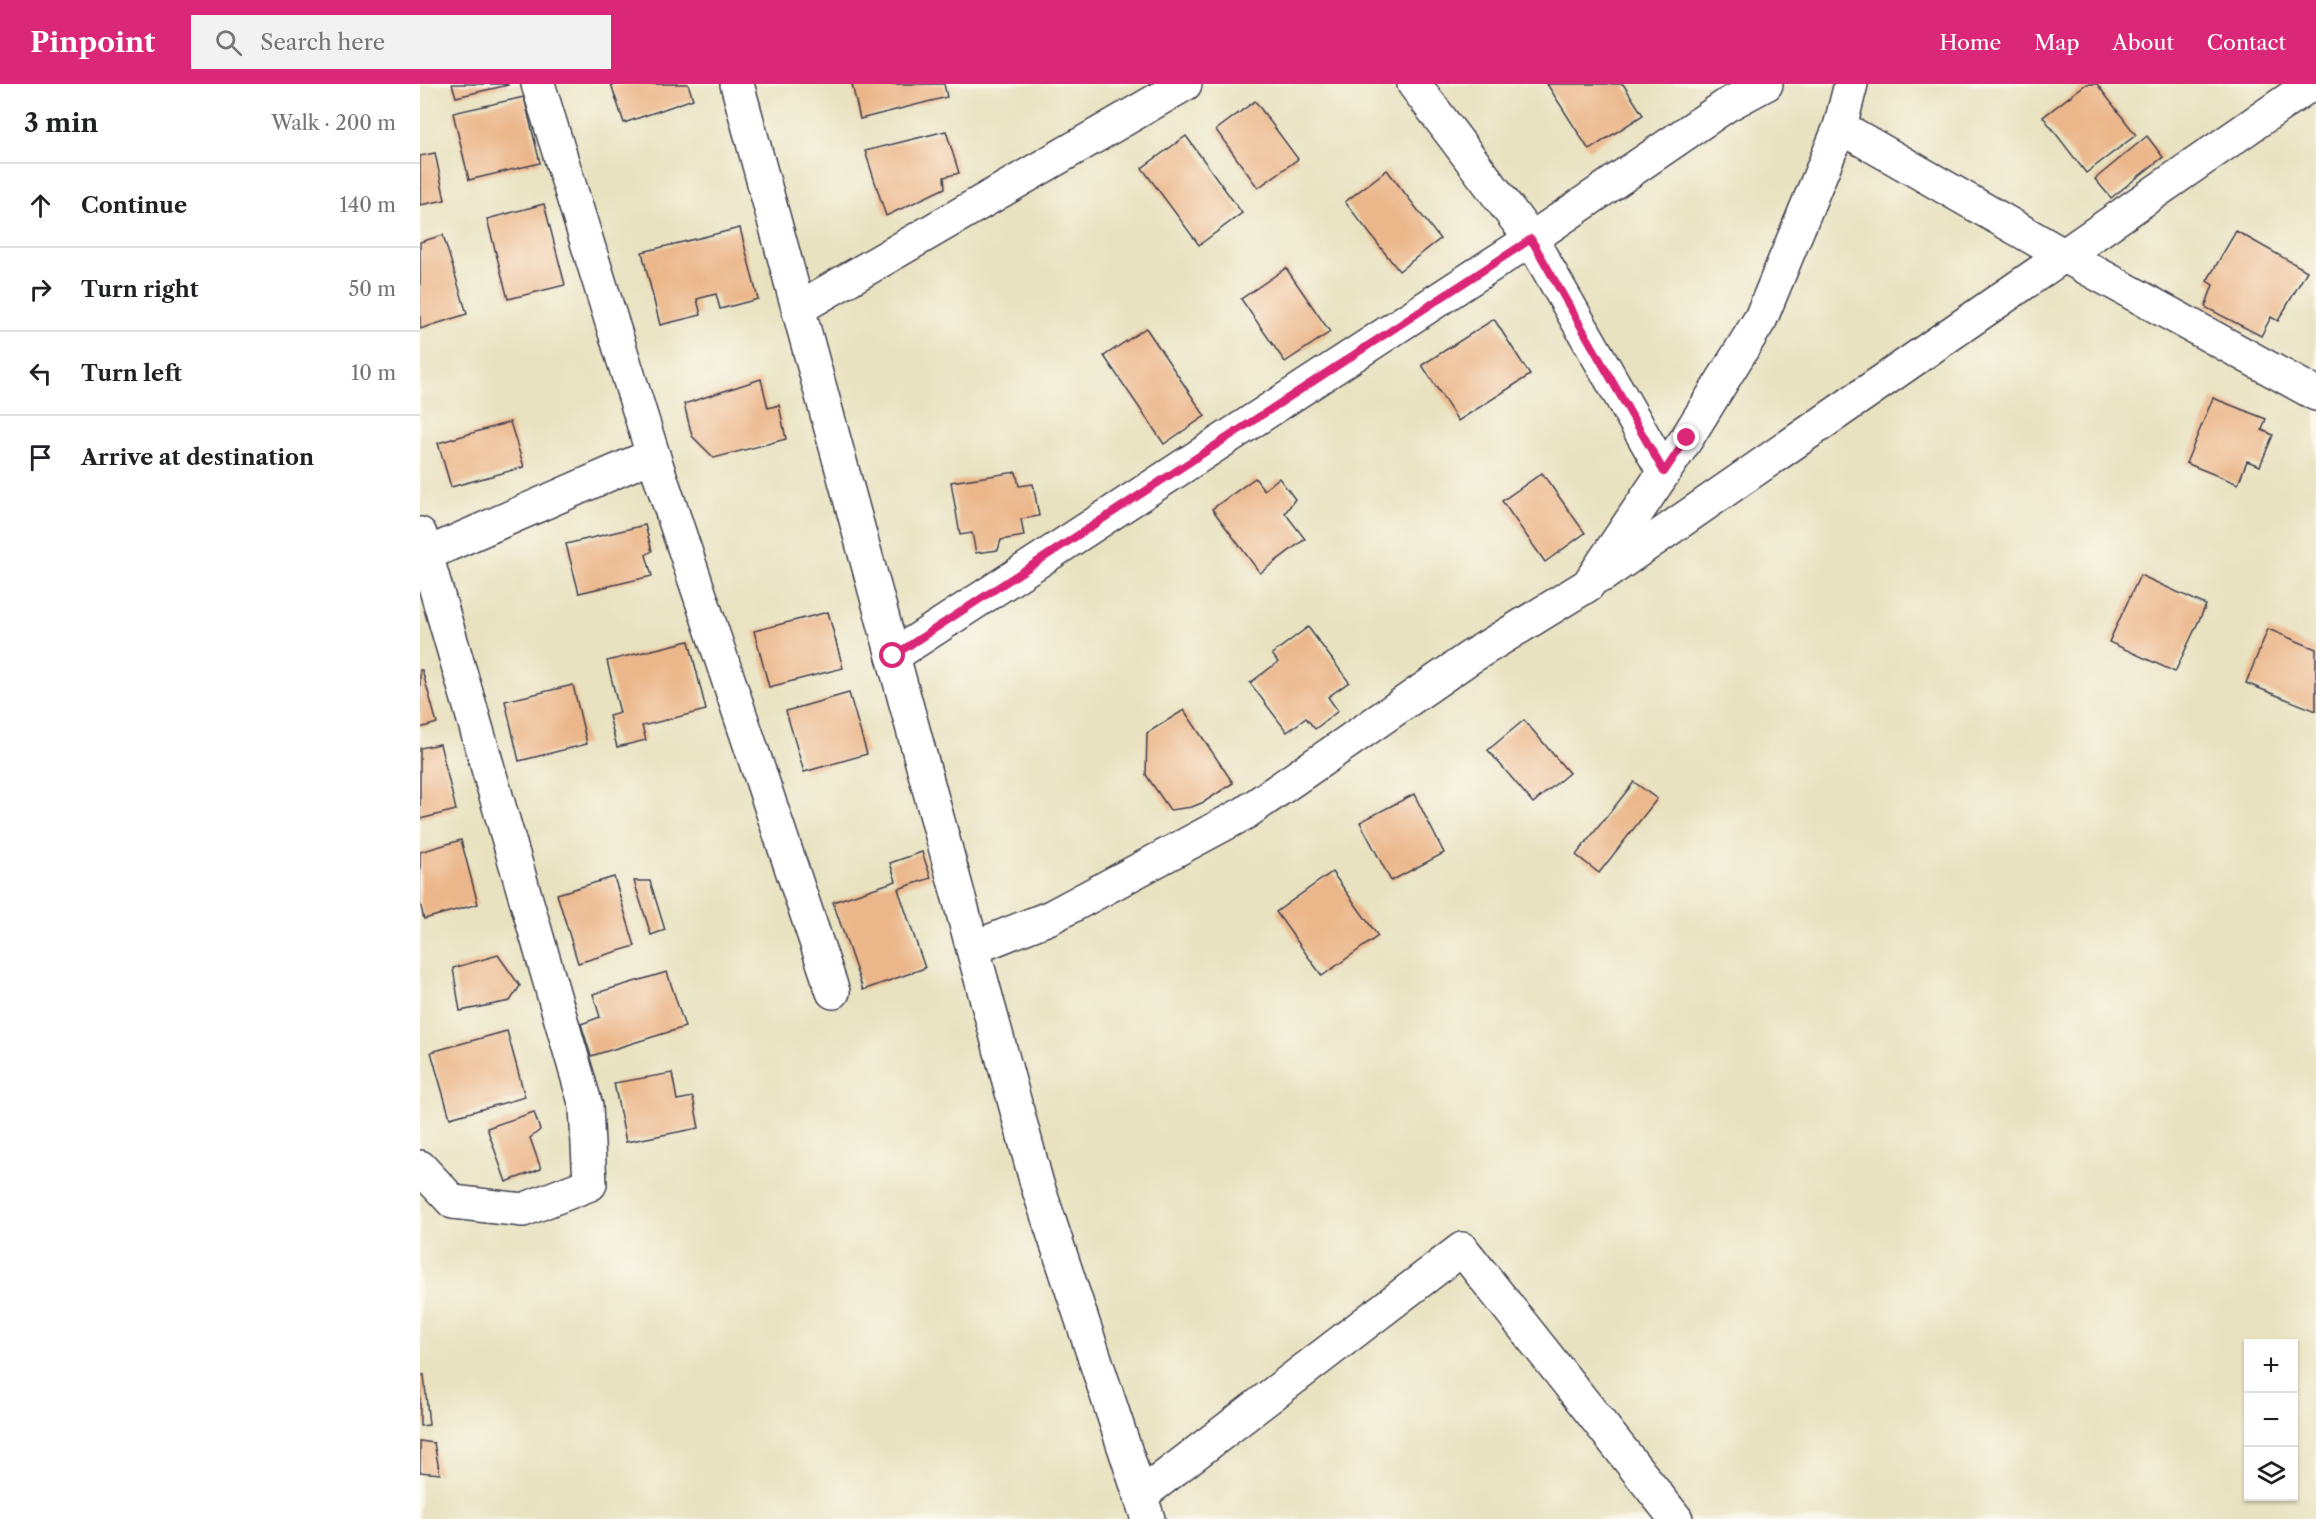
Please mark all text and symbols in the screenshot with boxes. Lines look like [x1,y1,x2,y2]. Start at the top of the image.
search box [191,15,611,69]
text: Pinpoint [30,25,155,59]
icon: search [212,26,245,59]
text: Search here [260,29,385,56]
text: Home [1940,30,2001,55]
text: Map [2034,30,2079,55]
text: About [2112,30,2174,55]
text: Contact [2207,30,2286,55]
text: 3 min [24,107,98,139]
text: Walk · 200 m [271,111,396,135]
icon: ahead [24,189,57,222]
text: Continue [81,192,187,219]
text: 140 m [339,193,396,217]
icon: right [24,273,57,306]
text: Turn right [81,276,199,303]
text: 50 m [349,277,396,301]
icon: left [24,357,57,390]
text: Turn left [81,360,182,387]
text: 10 m [351,361,396,385]
route end [1673,424,1699,450]
icon: arrive [24,441,57,474]
text: Arrive at destination [81,444,314,471]
route start [879,642,905,668]
map controls [2244,1339,2298,1501]
button: + [2244,1339,2298,1393]
button: − [2244,1393,2298,1447]
button: layers [2244,1447,2298,1501]

